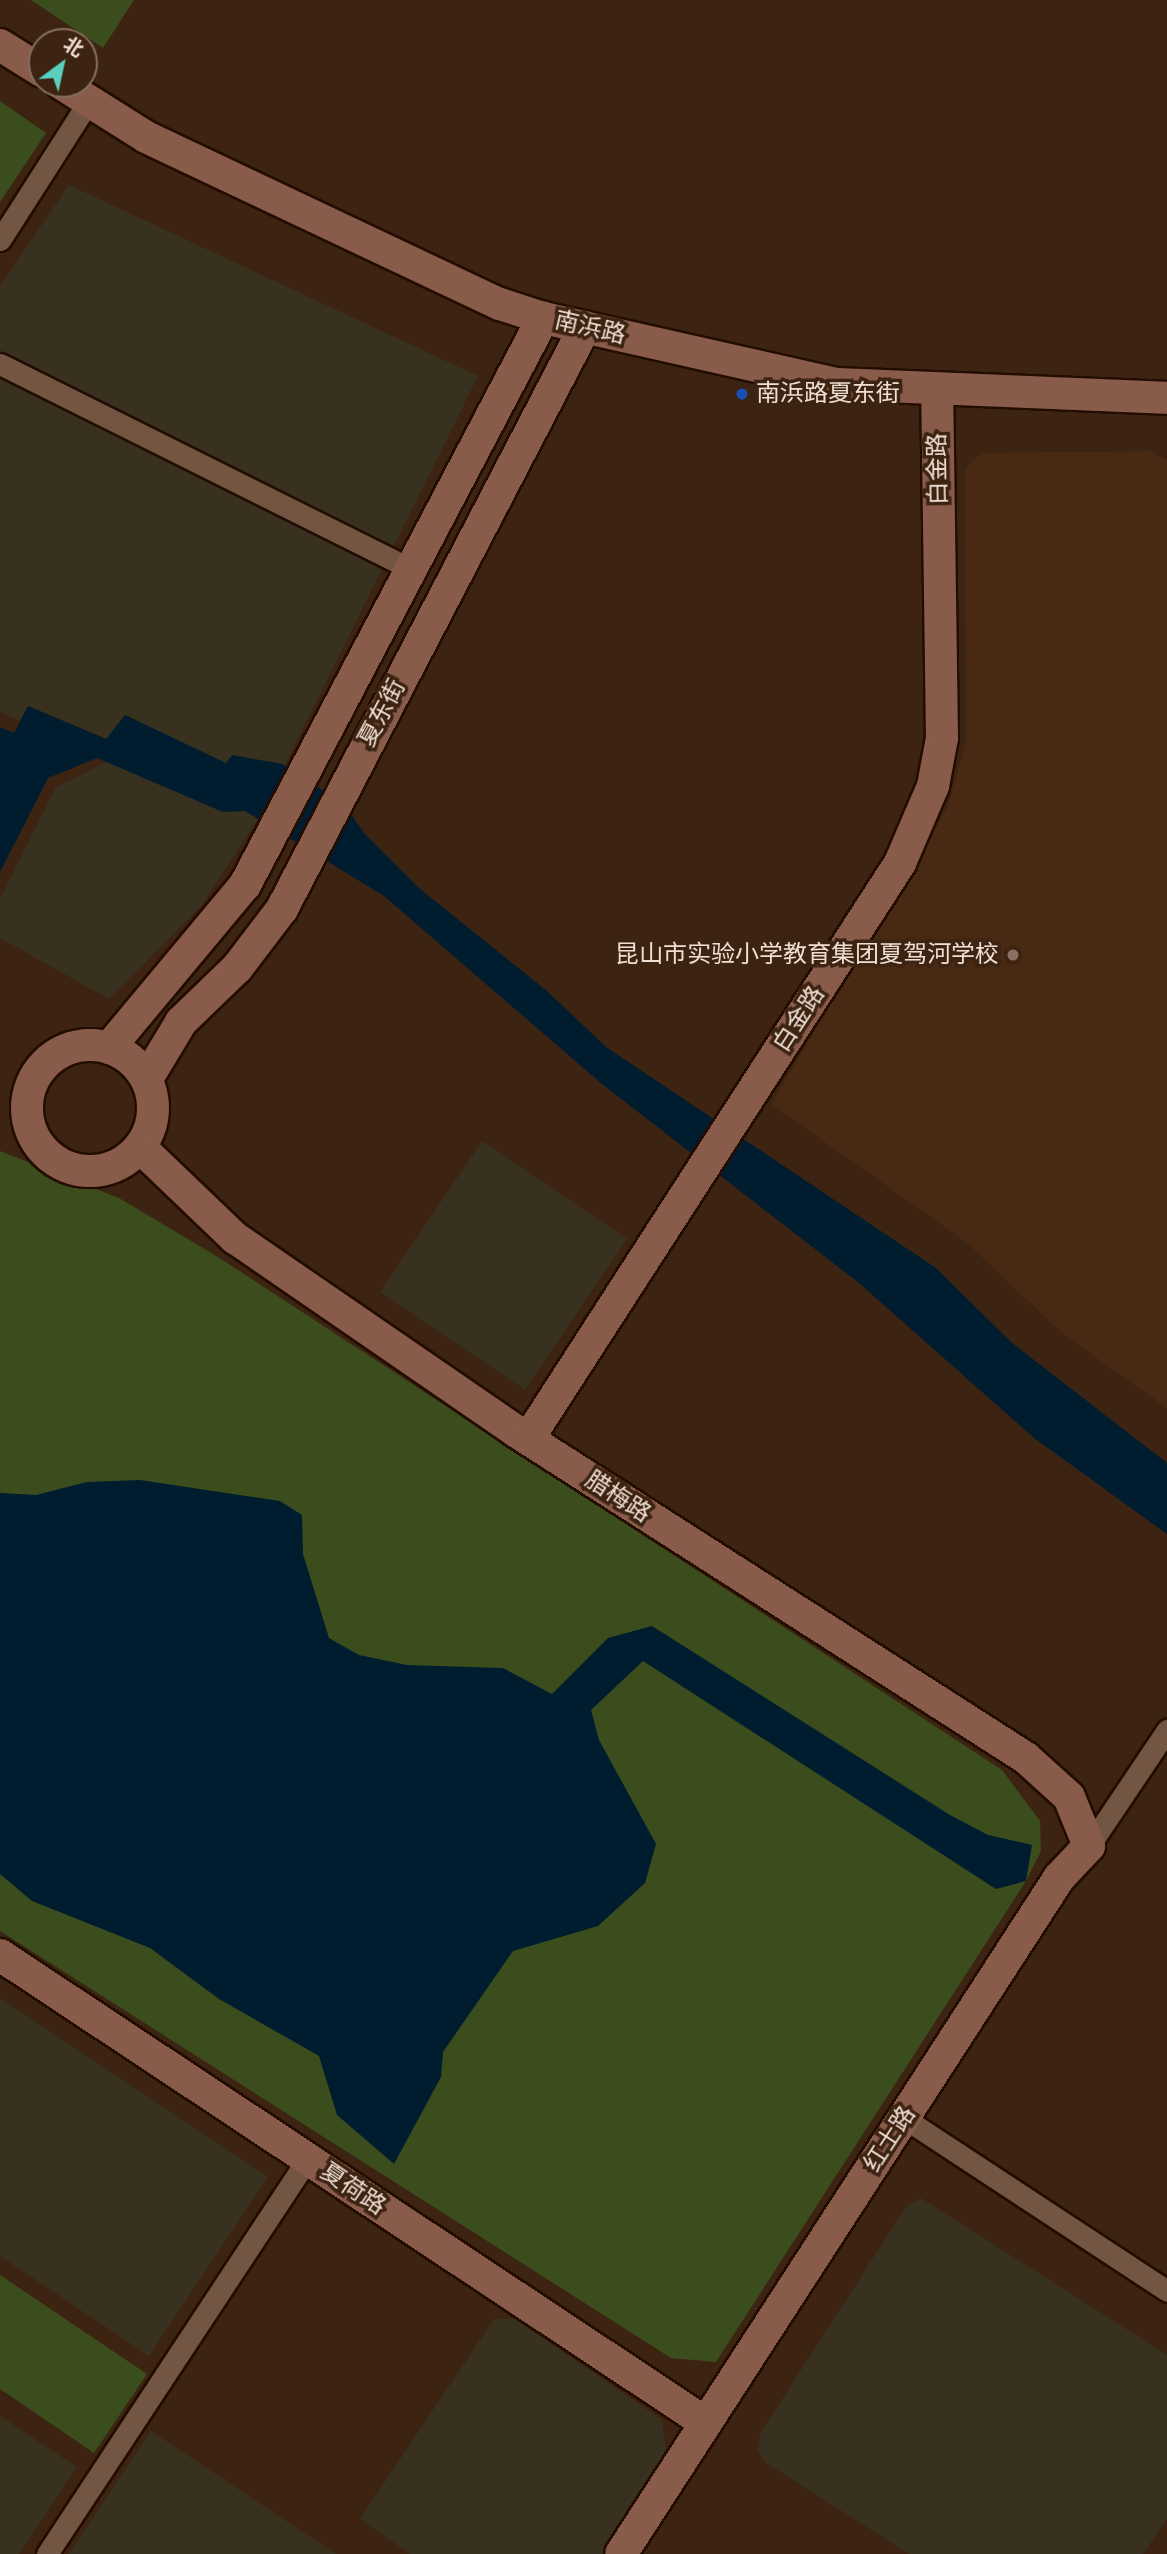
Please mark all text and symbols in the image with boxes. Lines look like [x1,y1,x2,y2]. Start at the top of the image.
north arrow [28,28,98,98]
text: 北 [59,32,88,61]
street label: 南浜路 [552,306,628,350]
place label: 南浜路夏东街 [756,380,900,408]
marker: 南浜路夏东街 [734,386,750,402]
street label: 白金路 [923,433,953,505]
street label: 夏东街 [352,674,412,752]
place label: 昆山市实验小学教育集团夏驾河学校 [615,941,999,969]
marker: 昆山市实验小学教育集团夏驾河学校 [1005,947,1021,963]
street label: 白金路 [767,981,831,1057]
street label: 腊梅路 [580,1465,656,1529]
street label: 红士路 [858,2101,922,2177]
street label: 夏荷路 [315,2157,391,2221]

